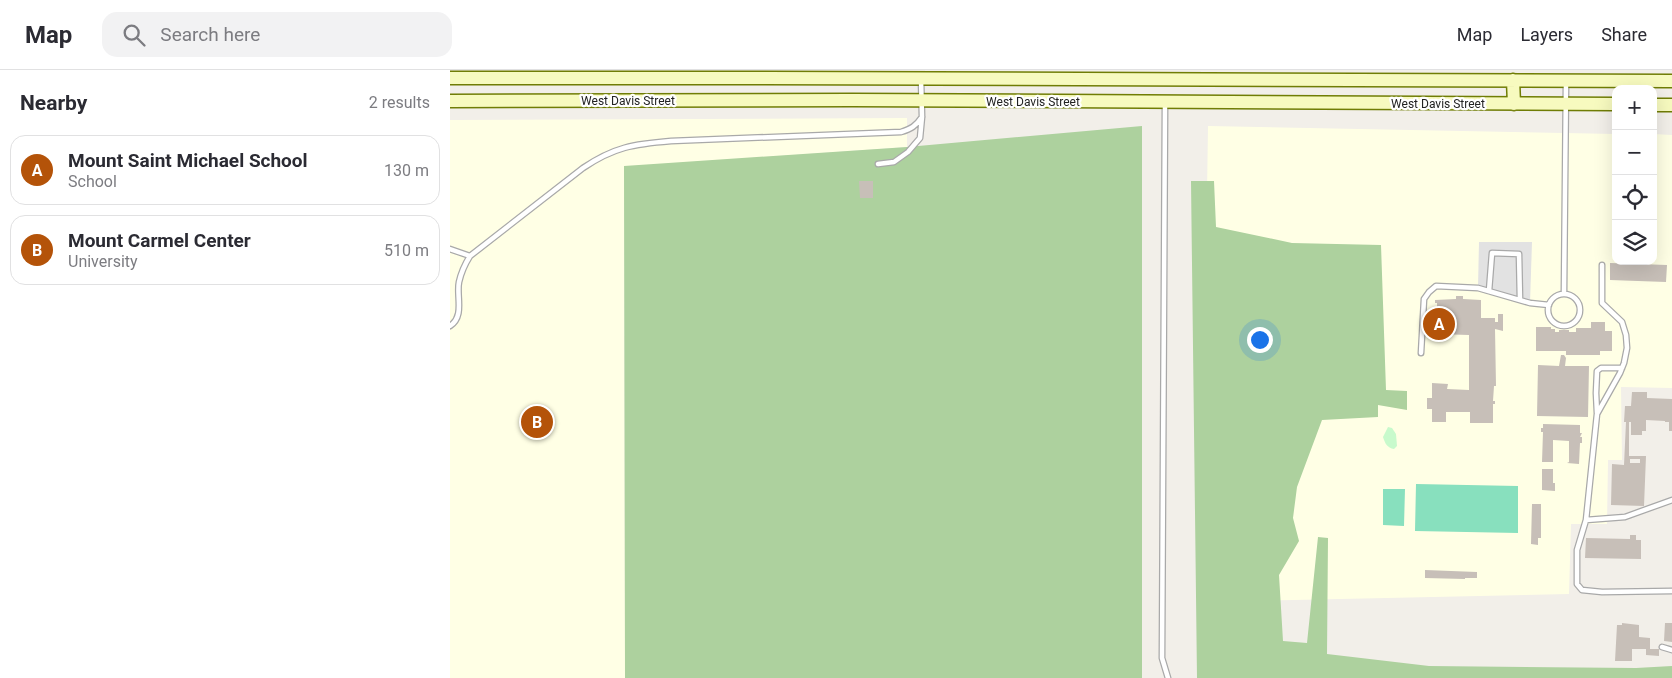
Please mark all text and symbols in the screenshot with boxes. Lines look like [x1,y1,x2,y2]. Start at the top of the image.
search box [102,12,452,57]
text: Map [25,21,72,49]
icon: search [120,21,148,49]
text: Search here [160,23,260,46]
text: Map [1457,24,1492,45]
text: Layers [1520,24,1573,45]
text: Share [1601,24,1647,45]
map controls [1612,85,1657,265]
button: + [1612,85,1657,130]
text: Nearby [20,91,87,115]
text: 2 results [369,93,430,112]
street label: West Davis Street [581,94,675,108]
street label: West Davis Street [986,95,1080,109]
street label: West Davis Street [1391,97,1485,111]
button: − [1612,130,1657,175]
text: Mount Saint Michael School [68,149,308,172]
text: A [32,161,42,180]
text: 130 m [384,161,429,180]
text: School [68,172,117,191]
button: locate [1612,175,1657,220]
button: layers [1612,220,1657,265]
text: Mount Carmel Center [68,229,251,252]
text: B [32,241,42,260]
text: 510 m [384,241,429,260]
text: University [68,252,138,271]
pin: A [1423,305,1455,343]
your location [1247,327,1273,353]
pin: B [521,403,553,441]

